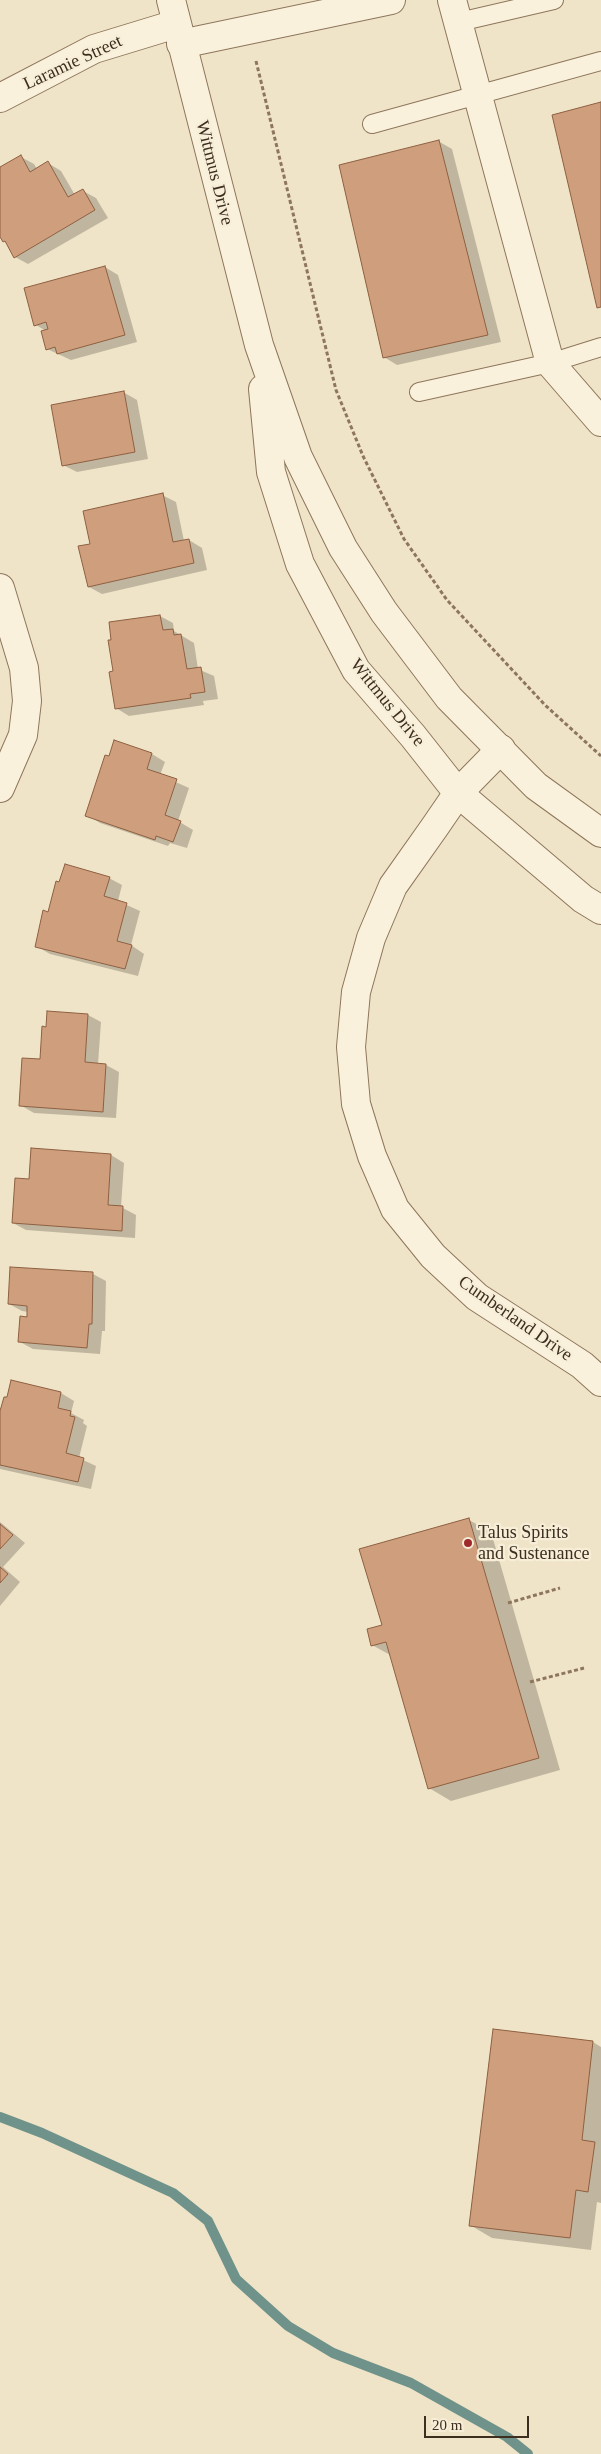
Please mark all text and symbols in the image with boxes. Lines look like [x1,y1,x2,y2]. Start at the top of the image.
street label: Laramie Street [20,31,126,95]
street label: Wittmus Drive [191,119,237,227]
street label: Wittmus Drive [345,655,429,751]
street label: Cumberland Drive [454,1272,576,1366]
place label: Talus Spirits and Sustenance [478,1522,589,1565]
marker: Talus Spirits and Sustenance [462,1537,474,1549]
scale bar [426,2406,531,2438]
text: 20 m [432,2417,462,2433]

